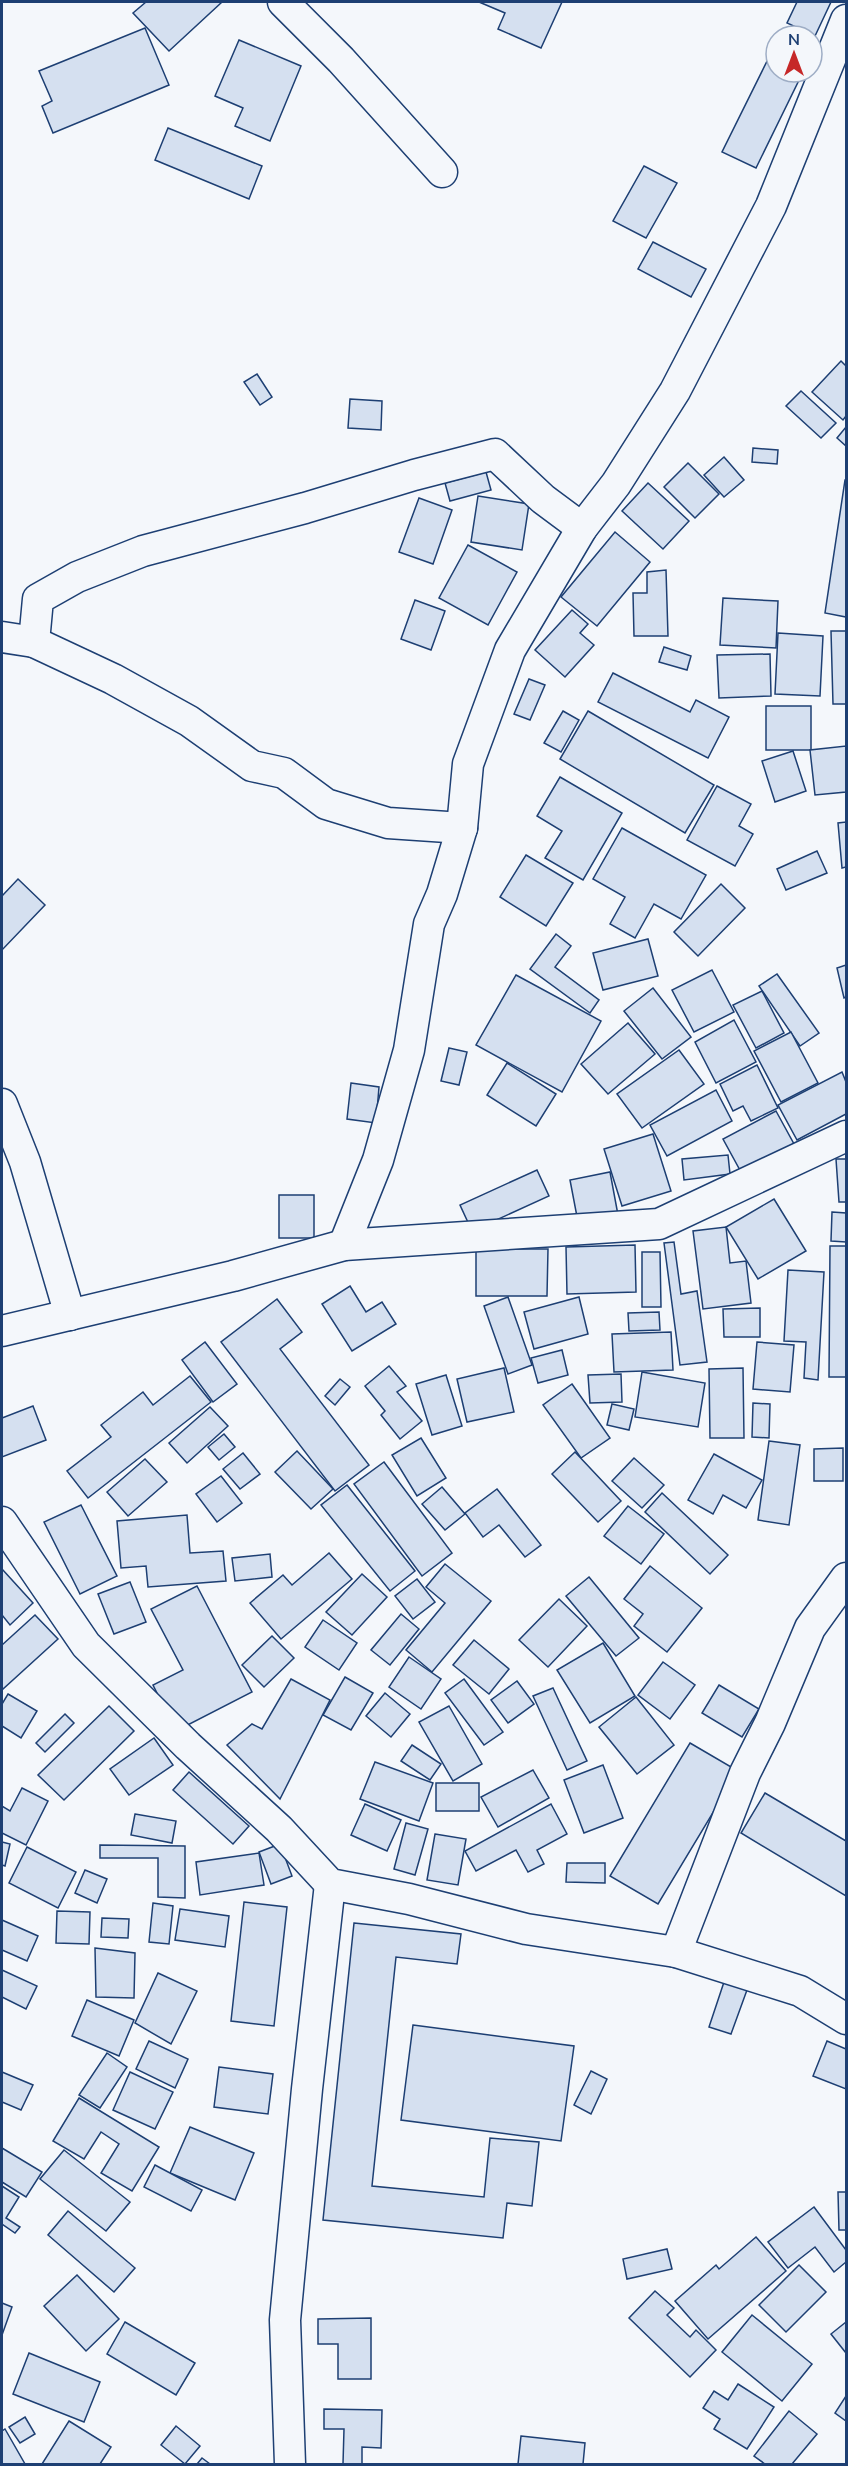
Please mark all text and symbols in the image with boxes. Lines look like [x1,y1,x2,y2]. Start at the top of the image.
north arrow [764,24,824,84]
text: N [788,29,800,51]

